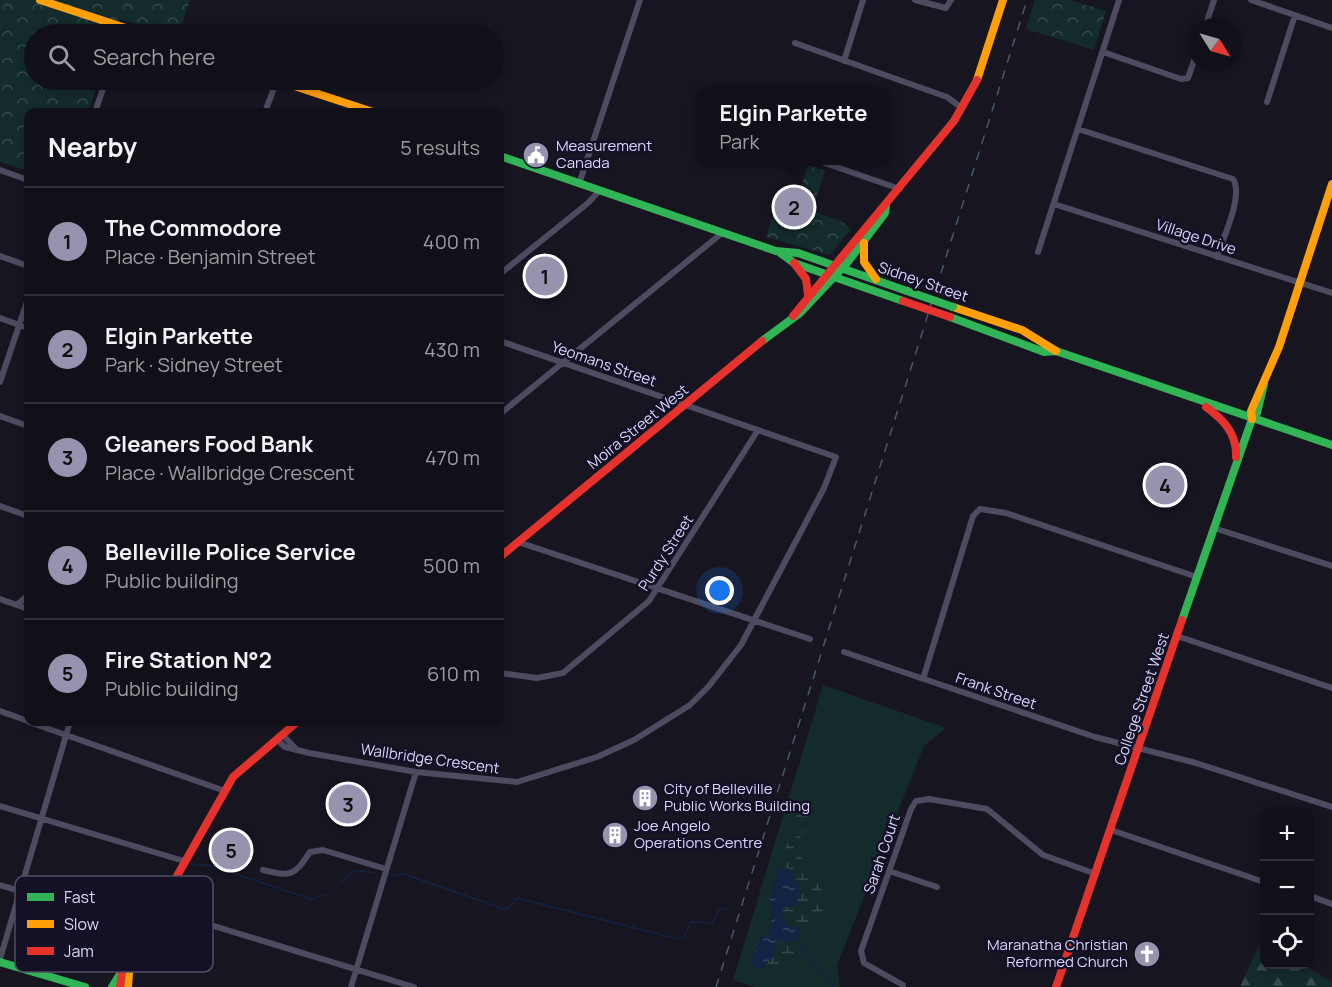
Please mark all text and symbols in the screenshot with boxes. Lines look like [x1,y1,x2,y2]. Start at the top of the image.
north arrow [1188,18,1242,72]
search box [24,24,504,90]
icon: search [45,41,78,74]
text: Search here [93,42,215,72]
popup [696,87,891,165]
text: Elgin Parkette [720,98,867,128]
text: Park [720,128,759,155]
text: Nearby [48,129,137,165]
text: 5 results [400,134,480,161]
place label: Measurement Canada [556,135,652,173]
public building icon: Measurement Canada [521,140,551,170]
pin: 2 [774,184,814,230]
text: The Commodore [105,213,282,243]
street label: Village Drive [1153,214,1239,259]
text: 1 [63,228,72,255]
text: 400 m [423,228,480,255]
text: Place · Benjamin Street [105,243,316,270]
pin: 1 [526,254,564,298]
street label: Sidney Street [875,256,971,307]
text: Elgin Parkette [105,321,253,351]
text: 2 [62,336,73,363]
text: 430 m [424,336,480,363]
street label: Yeomans Street [549,336,659,391]
text: Park · Sidney Street [105,351,283,378]
street label: Moira Street West [583,379,693,474]
text: Gleaners Food Bank [105,429,313,459]
text: 3 [62,444,73,471]
text: 470 m [425,444,480,471]
text: Place · Wallbridge Crescent [105,459,355,486]
pin: 4 [1146,462,1184,508]
street label: Purdy Street [633,510,698,595]
text: Belleville Police Service [105,537,356,567]
text: 4 [61,552,74,579]
text: 500 m [423,552,480,579]
text: Public building [105,567,239,594]
your location [705,576,734,605]
street label: College Street West [1109,630,1174,768]
text: Fire Station N°2 [105,645,272,675]
text: 5 [62,660,73,687]
text: 610 m [427,660,480,687]
street label: Frank Street [953,667,1039,714]
text: Public building [105,675,239,702]
street label: Wallbridge Crescent [359,738,501,779]
place label: City of Belleville Public Works Building [664,778,810,816]
pin: 3 [328,782,368,826]
building icon: City of Belleville Public Works Building [630,783,660,813]
map controls [1260,807,1314,969]
button: + [1260,807,1314,861]
street label: Sarah Court [858,811,905,896]
place label: Joe Angelo Operations Centre [634,815,763,853]
building icon: Joe Angelo Operations Centre [600,820,630,850]
pin: 5 [212,828,250,872]
button: − [1260,861,1314,915]
legend [15,876,213,972]
text: Fast [64,886,95,908]
text: Slow [64,913,99,935]
button: locate [1260,915,1314,969]
place label: Maranatha Christian Reformed Church [987,934,1128,972]
church icon: Maranatha Christian Reformed Church [1132,939,1162,969]
text: Jam [64,940,94,962]

